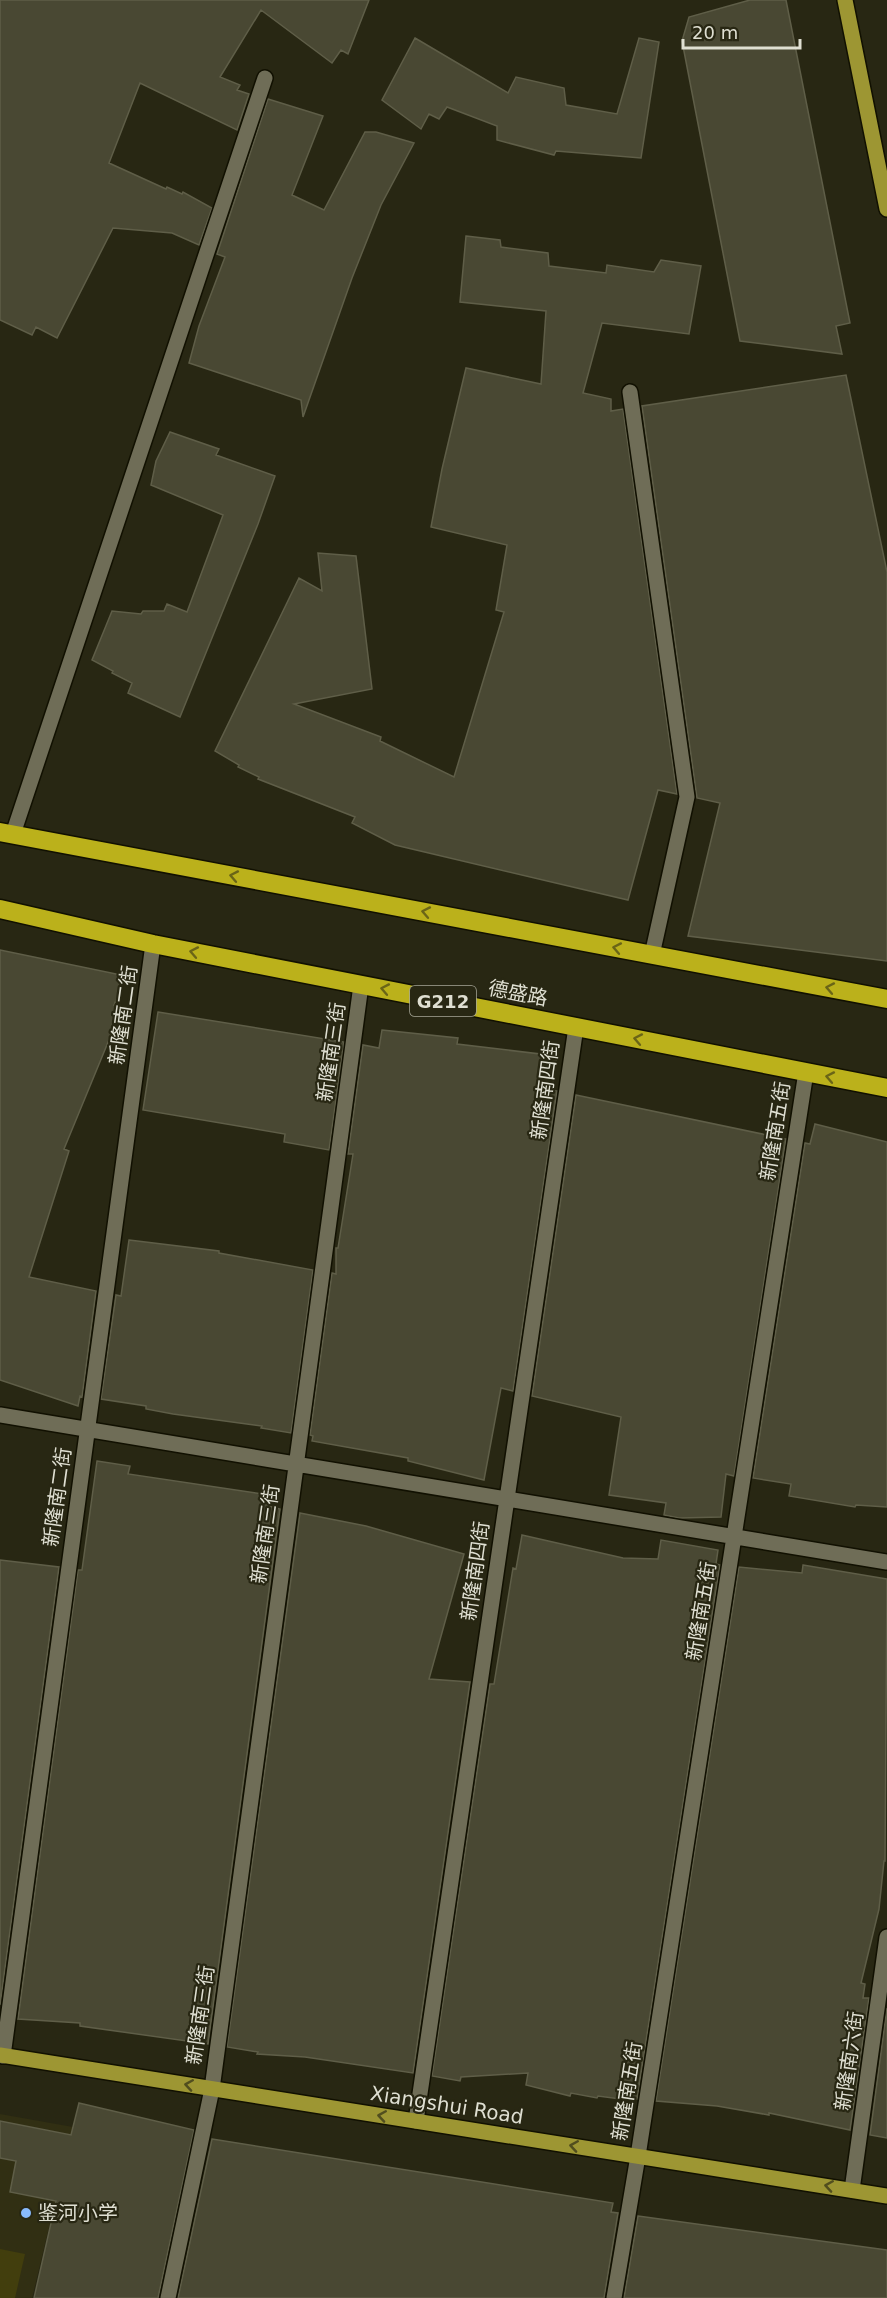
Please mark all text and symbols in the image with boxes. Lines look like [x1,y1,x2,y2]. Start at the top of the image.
scale bar [683,12,800,50]
text: 20 m [692,22,738,43]
one-way arrow [229,870,239,883]
one-way arrow [421,906,431,919]
one-way arrow [613,942,623,955]
one-way arrow [189,946,199,959]
street label: 新隆南二街 [104,964,142,1066]
street label: 德盛路 [486,975,550,1011]
one-way arrow [825,982,835,995]
one-way arrow [380,983,390,996]
road number: G212 [410,986,476,1016]
street label: 新隆南三街 [312,1001,350,1103]
one-way arrow [634,1033,644,1046]
street label: 新隆南四街 [526,1039,564,1141]
one-way arrow [825,1071,835,1084]
street label: 新隆南五街 [755,1080,795,1182]
street label: 新隆南二街 [38,1446,76,1548]
street label: 新隆南三街 [246,1483,284,1585]
street label: 新隆南四街 [456,1520,494,1622]
street label: 新隆南五街 [681,1560,721,1662]
street label: 新隆南三街 [181,1964,219,2066]
street label: 新隆南六街 [830,2010,868,2112]
street label: 新隆南五街 [607,2040,647,2142]
one-way arrow [185,2079,195,2092]
street label: Xiangshui Road [369,2081,525,2129]
one-way arrow [377,2110,387,2123]
one-way arrow [570,2140,580,2153]
one-way arrow [825,2181,834,2193]
place label: 鉴河小学 [38,2201,118,2225]
marker: 鉴河小学 [19,2206,33,2220]

